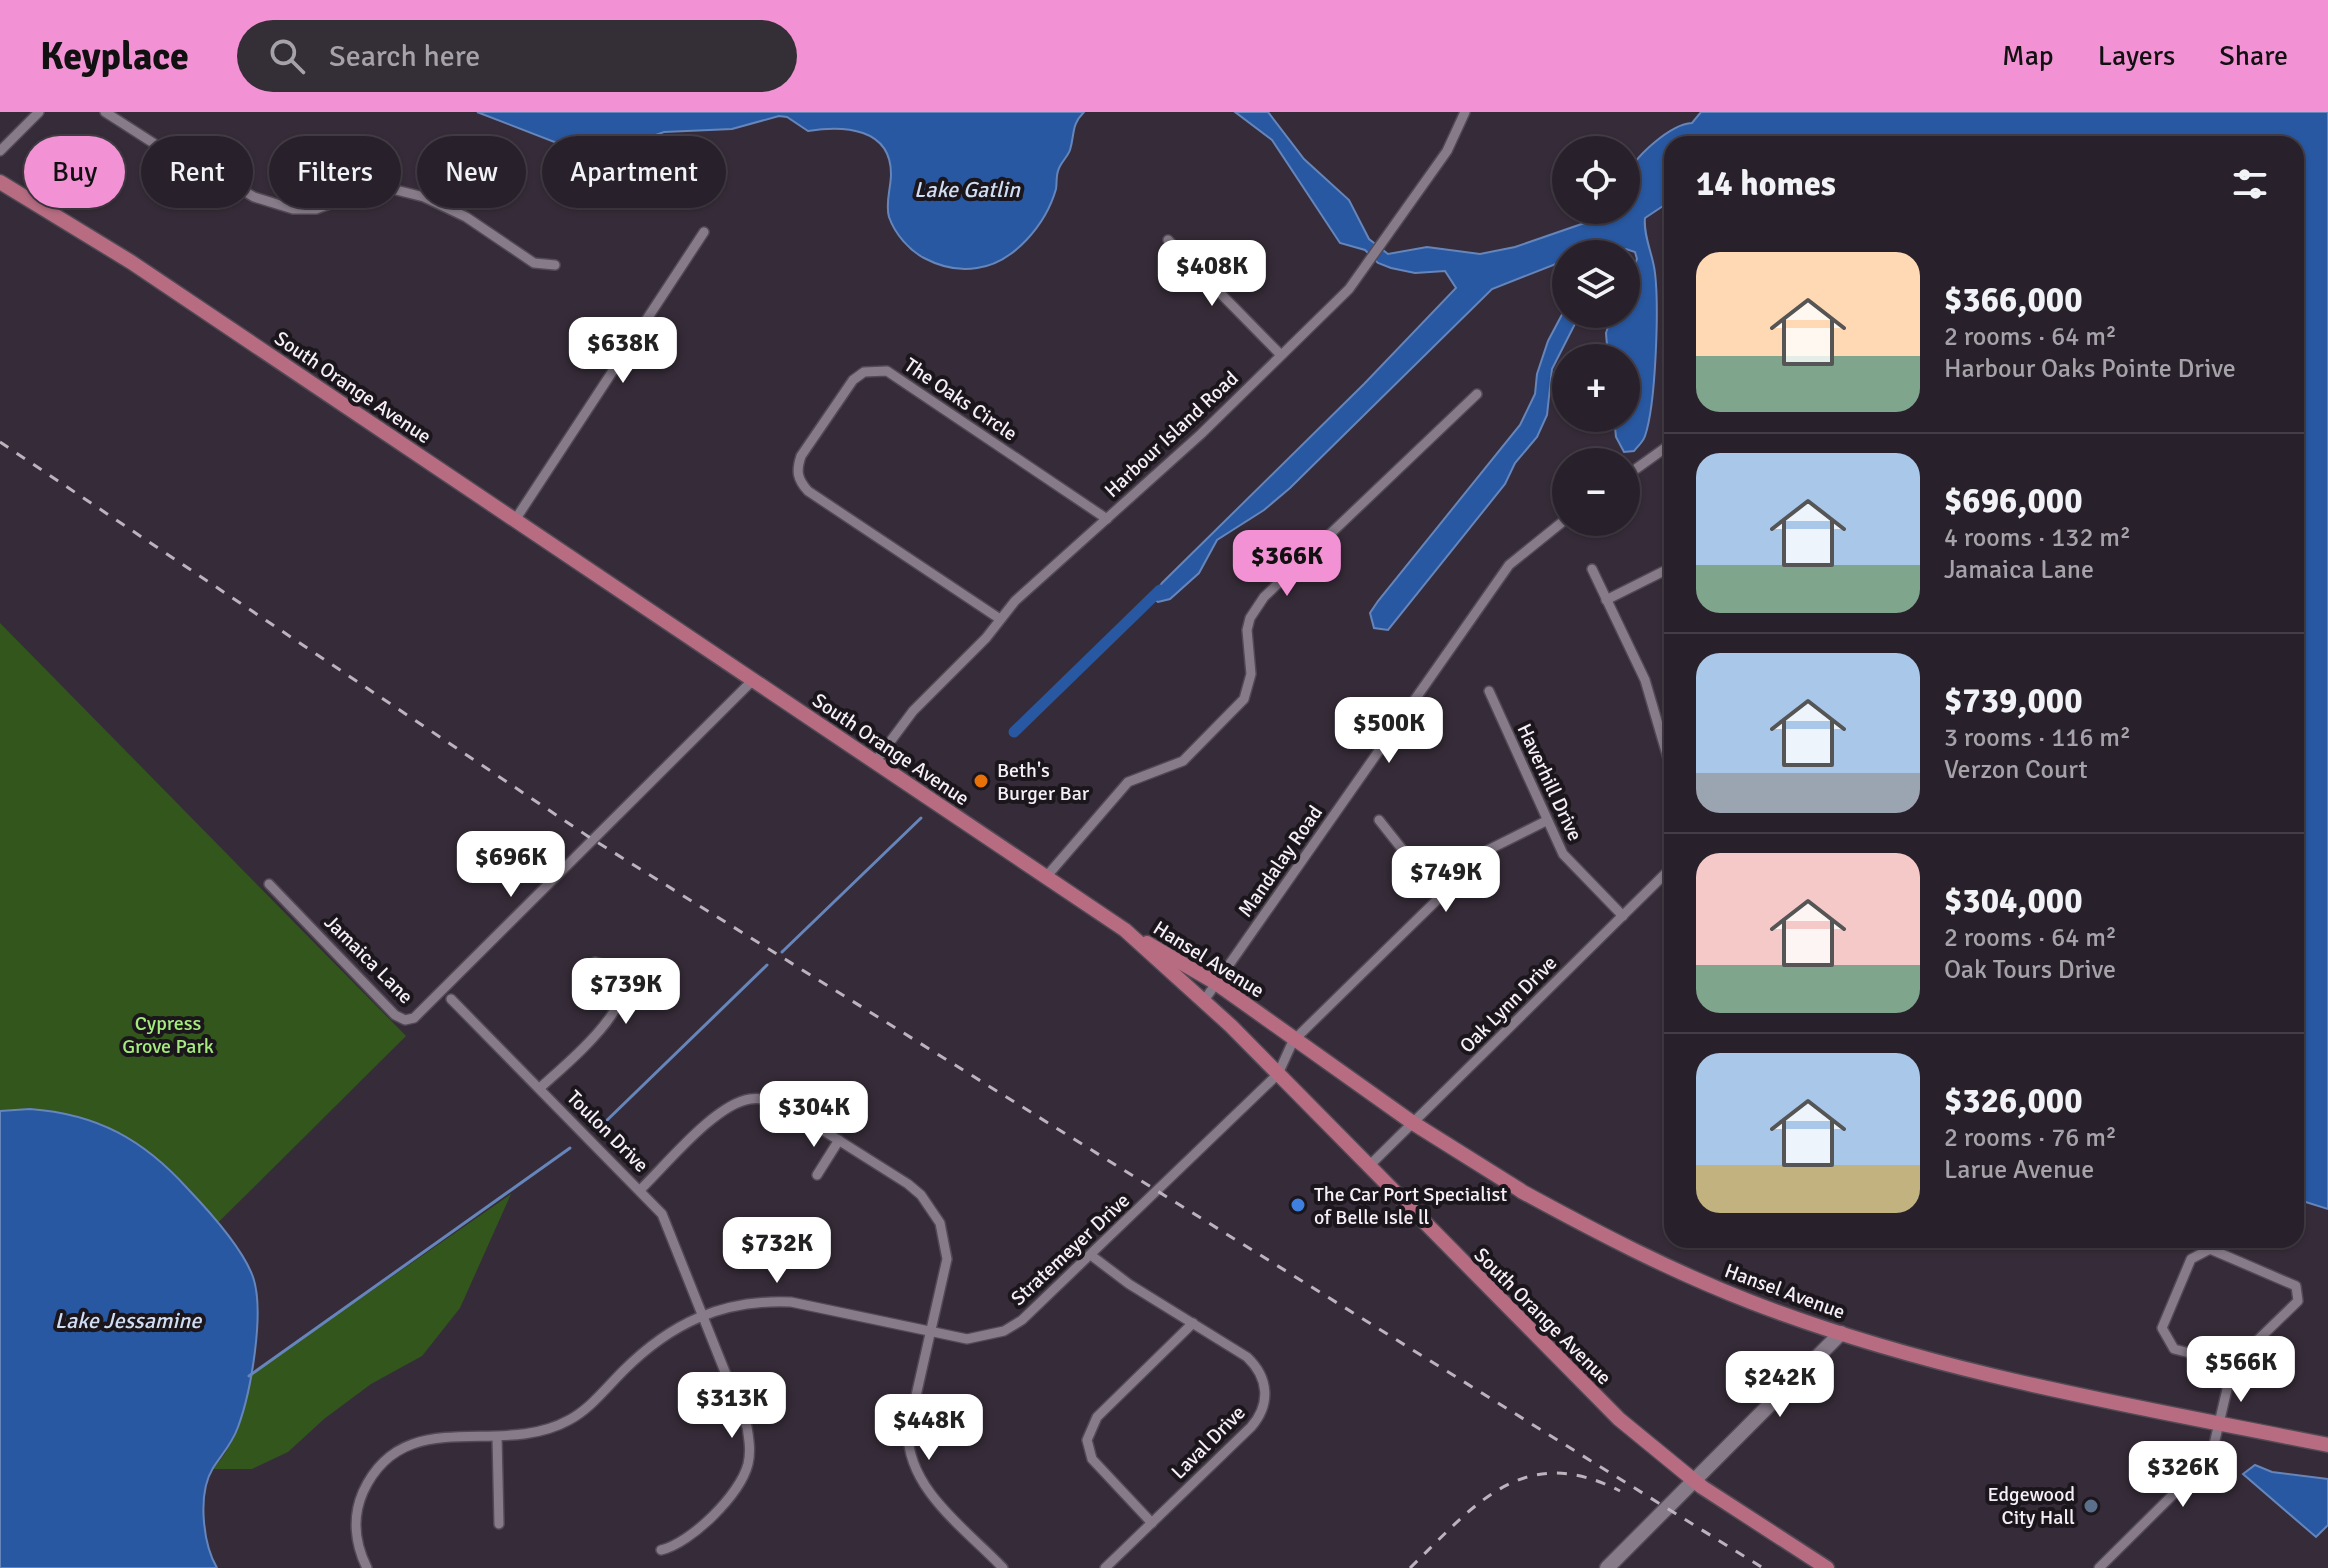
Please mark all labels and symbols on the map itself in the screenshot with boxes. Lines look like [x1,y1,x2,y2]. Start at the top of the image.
water label: Lake Gatlin [914,176,1021,203]
pin: $408K [1156,240,1268,308]
pin: $638K [567,317,679,385]
street label: South Orange Avenue [270,326,436,449]
street label: The Oaks Circle [899,352,1022,446]
street label: Harbour Island Road [1099,366,1244,503]
pin: $366K [1231,530,1343,598]
street label: South Orange Avenue [808,688,974,811]
pin: $500K [1333,697,1445,765]
street label: Haverhill Drive [1511,720,1588,845]
place label: Beth's Burger Bar [997,758,1090,806]
marker: Beth's Burger Bar [972,772,990,790]
street label: Mandalay Road [1233,801,1328,922]
pin: $696K [455,831,567,899]
pin: $749K [1390,846,1502,914]
street label: Jamaica Lane [319,910,418,1009]
street label: Hansel Avenue [1149,915,1269,1003]
street label: Oak Lynn Drive [1455,951,1562,1058]
pin: $739K [570,958,682,1026]
park label: Cypress Grove Park [122,1011,214,1059]
pin: $304K [758,1081,870,1149]
street label: Toulon Drive [561,1085,654,1178]
place label: The Car Port Specialist of Belle Isle ll [1314,1182,1507,1230]
street label: Stratemeyer Drive [1006,1188,1135,1311]
marker: The Car Port Specialist of Belle Isle ll [1289,1196,1307,1214]
pin: $732K [721,1217,833,1285]
street label: South Orange Avenue [1469,1243,1616,1390]
street label: Hansel Avenue [1721,1258,1848,1325]
water label: Lake Jessamine [55,1307,202,1334]
pin: $566K [2185,1336,2297,1404]
pin: $242K [1724,1351,1836,1419]
pin: $313K [676,1372,788,1440]
pin: $448K [873,1394,985,1462]
street label: Laval Drive [1166,1400,1251,1485]
pin: $326K [2127,1441,2239,1509]
place label: Edgewood City Hall [1987,1482,2075,1530]
marker: Edgewood City Hall [2082,1497,2100,1515]

